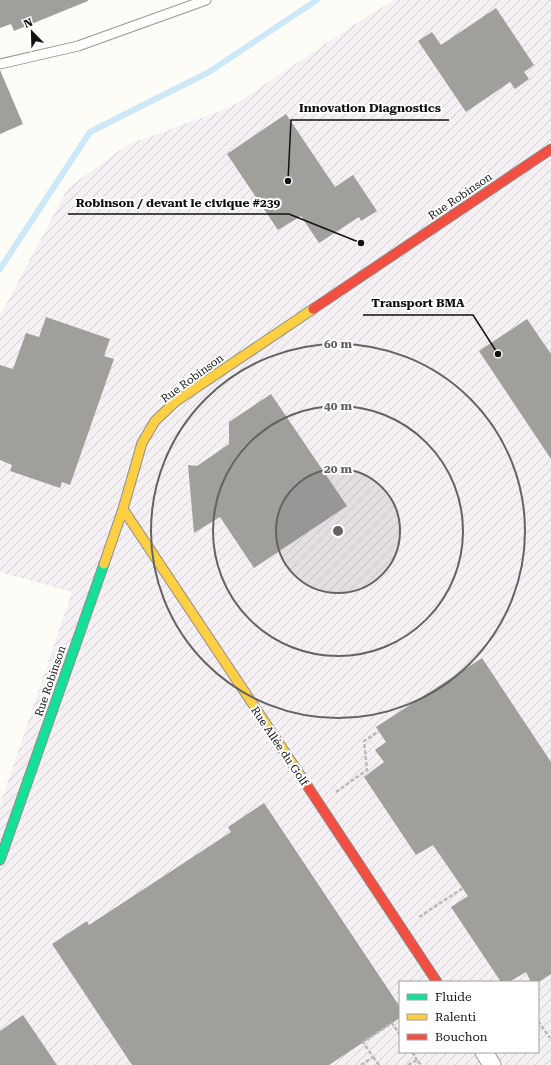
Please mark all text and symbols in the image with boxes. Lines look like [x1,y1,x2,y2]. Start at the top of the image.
north arrow [12,12,52,52]
text: N [22,15,35,31]
callout: Innovation Diagnostics [291,96,449,120]
text: Innovation Diagnostics [299,101,441,115]
street label: Rue Robinson [426,170,495,223]
callout: Robinson / devant le civique #239 [68,190,289,214]
text: Robinson / devant le civique #239 [76,196,281,210]
callout: Transport BMA [363,291,473,315]
text: Transport BMA [371,296,465,310]
text: 60 m [324,337,352,351]
street label: Rue Robinson [159,351,226,405]
text: 40 m [324,399,352,413]
text: 20 m [324,462,352,476]
centre of rings [331,524,345,538]
street label: Rue Robinson [32,644,69,718]
street label: Rue Allée du Golf [248,704,311,789]
legend [399,981,539,1053]
text: Fluide [435,990,472,1004]
text: Ralenti [435,1010,476,1024]
text: Bouchon [435,1030,488,1044]

